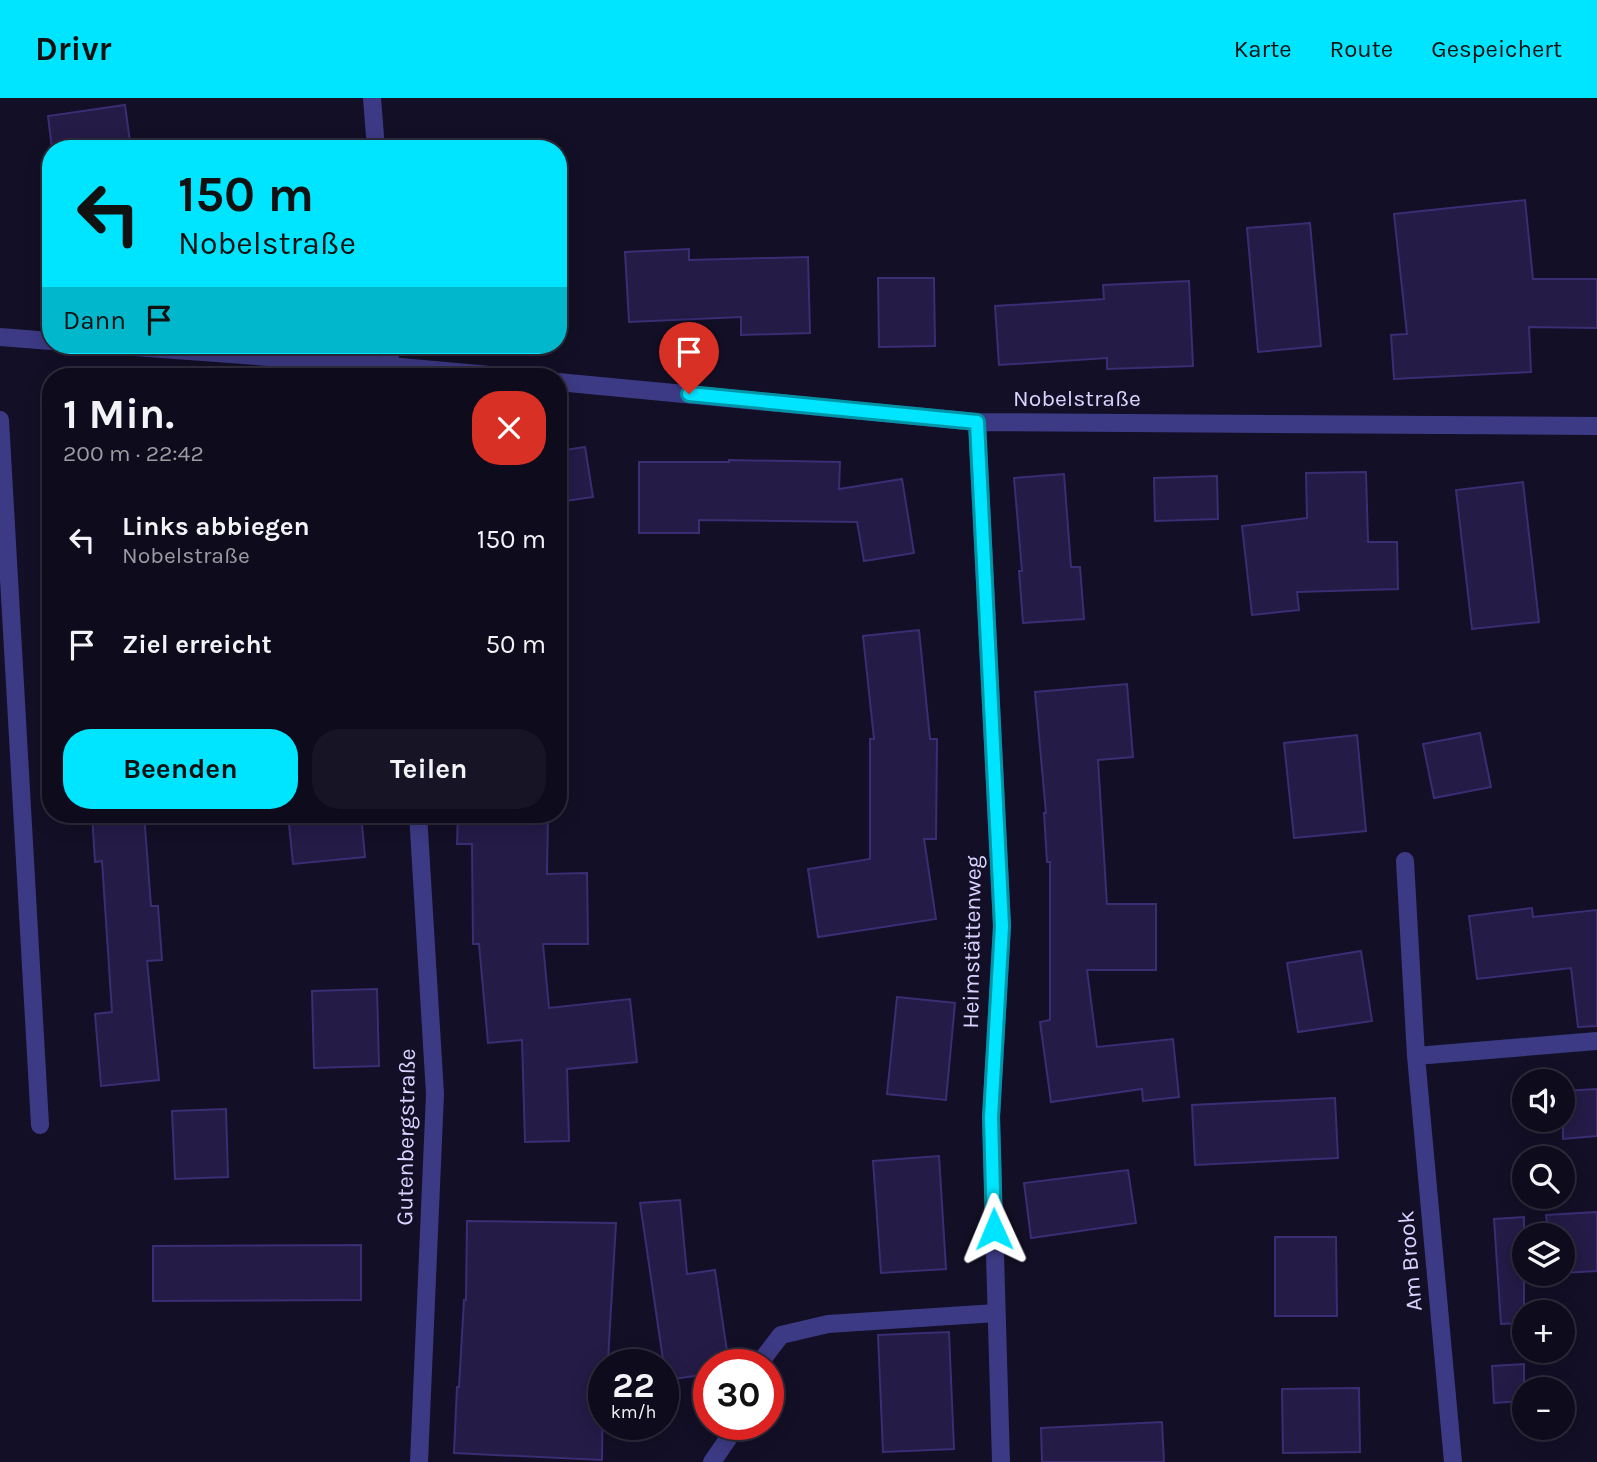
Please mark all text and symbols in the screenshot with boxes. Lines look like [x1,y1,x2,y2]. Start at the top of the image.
text: Drivr [35,30,112,68]
text: Karte [1234,35,1292,63]
text: Route [1330,35,1393,63]
text: Gespeichert [1431,35,1562,63]
text: 150 m [178,166,314,223]
icon: left [63,168,154,259]
text: Nobelstraße [178,225,356,262]
icon: arrive [140,301,178,339]
text: Dann [63,305,126,336]
pin [659,322,719,394]
icon: arrive [670,333,708,371]
street label: Nobelstraße [1013,385,1141,412]
text: 1 Min. [63,389,174,439]
button: close [472,391,546,465]
text: 200 m · 22:42 [63,440,204,467]
text: Links abbiegen [122,511,310,542]
icon: left [63,521,101,559]
text: 150 m [477,524,546,555]
text: Nobelstraße [122,542,250,569]
icon: arrive [63,626,101,664]
text: Ziel erreicht [122,629,272,660]
text: 50 m [485,629,546,660]
button: Beenden [63,729,298,809]
button: Teilen [312,729,546,809]
street label: Heimstättenweg [957,855,987,1029]
street label: Gutenbergstraße [391,1048,421,1226]
map controls [1512,1069,1575,1440]
button: sound [1512,1069,1575,1132]
button: search [1512,1146,1575,1209]
position arrow [957,1192,1031,1266]
street label: Am Brook [1392,1210,1428,1312]
button: layers [1512,1223,1575,1286]
button: + [1512,1300,1575,1363]
speed limit sign: 30 [693,1349,784,1440]
text: 22 [612,1365,655,1406]
button: − [1512,1377,1575,1440]
text: km/h [611,1401,656,1423]

